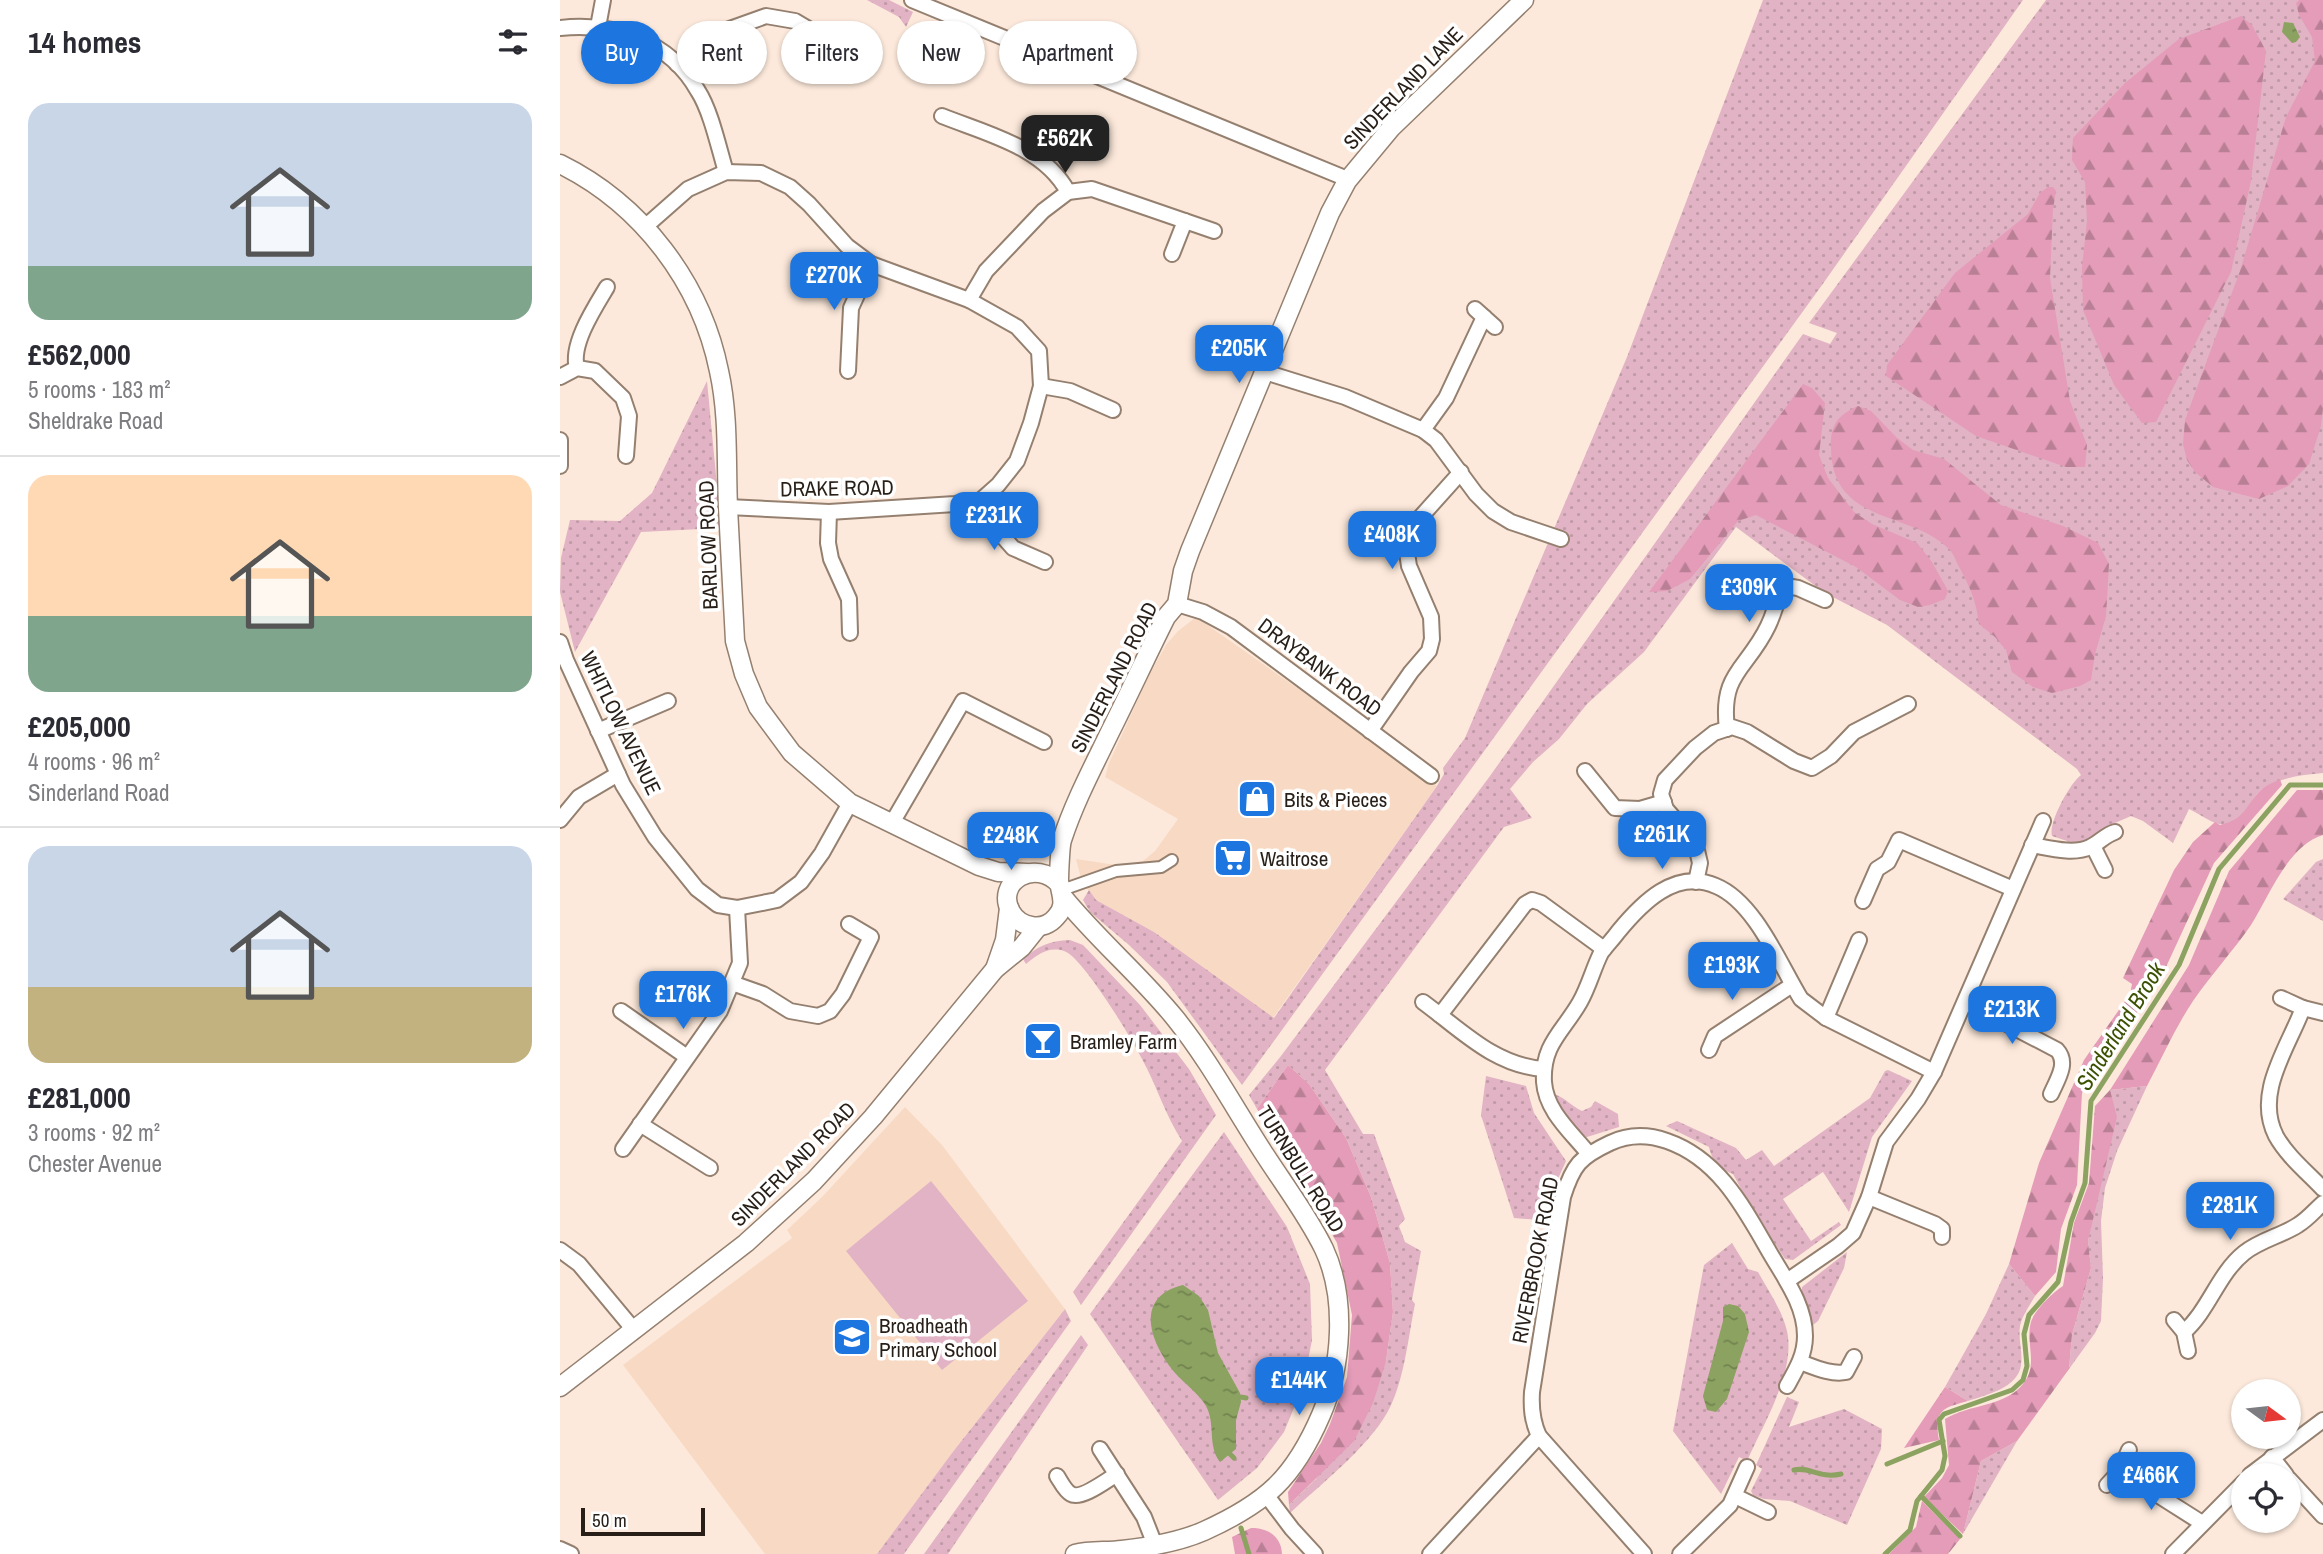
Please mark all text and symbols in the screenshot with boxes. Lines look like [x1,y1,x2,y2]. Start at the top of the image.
street label: SINDERLAND LANE [1337,20,1469,156]
chip: Buy [581,21,663,84]
chip: Rent [677,21,767,84]
chip: Filters [781,21,883,84]
chip: New [897,21,985,84]
chip: Apartment [999,21,1137,84]
text: 14 homes [28,22,142,62]
icon: filters [494,23,532,61]
pin: £562K [1016,116,1114,175]
text: £562K [1037,122,1093,153]
icon: home [217,149,343,275]
pin: £270K [785,252,883,312]
text: £270K [806,259,862,290]
pin: £205K [1190,326,1288,385]
text: £205K [1211,332,1267,363]
text: £562,000 [28,334,131,374]
text: 5 rooms · 183 m² [28,374,171,405]
text: Sheldrake Road [28,405,163,436]
street label: DRAKE ROAD [780,473,894,503]
street label: BARLOW ROAD [691,480,725,610]
pin: £231K [945,492,1043,552]
text: £231K [966,499,1022,530]
pin: £408K [1343,512,1441,571]
text: £408K [1364,518,1420,549]
icon: home [217,521,343,647]
pin: £309K [1700,564,1798,624]
text: £309K [1721,571,1777,602]
street label: SINDERLAND ROAD [1064,597,1164,757]
street label: DRAYBANK ROAD [1252,611,1388,723]
street label: WHITLOW AVENUE [574,646,668,800]
text: £205,000 [28,706,131,746]
text: 4 rooms · 96 m² [28,746,160,777]
text: Sinderland Road [28,777,170,808]
shop icon: Bits & Pieces [1236,778,1278,820]
place label: Bits & Pieces [1284,785,1387,814]
pin: £248K [962,812,1060,872]
pin: £261K [1613,812,1711,871]
text: £261K [1634,818,1690,849]
text: £248K [983,819,1039,850]
supermarket icon: Waitrose [1212,837,1254,879]
place label: Waitrose [1260,844,1328,873]
icon: home [217,892,343,1018]
pin: £193K [1683,942,1781,1002]
text: £193K [1704,949,1760,980]
water label: Sinderland Brook [2068,955,2173,1096]
pin: £176K [634,972,732,1031]
text: £176K [655,978,711,1009]
pin: £213K [1963,986,2061,1046]
text: £213K [1984,993,2040,1024]
bar icon: Bramley Farm [1022,1020,1064,1062]
place label: Bramley Farm [1070,1027,1177,1056]
text: £281,000 [28,1077,131,1117]
street label: SINDERLAND ROAD [724,1095,862,1233]
street label: TURNBULL ROAD [1250,1100,1352,1238]
text: 3 rooms · 92 m² [28,1117,160,1148]
text: Chester Avenue [28,1148,162,1179]
street label: RIVERBROOK ROAD [1505,1174,1565,1346]
pin: £281K [2181,1182,2279,1242]
text: £281K [2202,1189,2258,1220]
place label: Broadheath Primary School [879,1311,997,1364]
school or university icon: Broadheath Primary School [831,1316,873,1358]
pin: £144K [1250,1358,1348,1417]
text: £144K [1271,1364,1327,1395]
north arrow [2231,1379,2301,1449]
map controls [2231,1379,2301,1533]
pin: £466K [2102,1452,2200,1512]
text: £466K [2123,1459,2179,1490]
button: locate [2231,1463,2301,1533]
scale bar [581,1505,705,1537]
text: 50 m [592,1507,627,1533]

